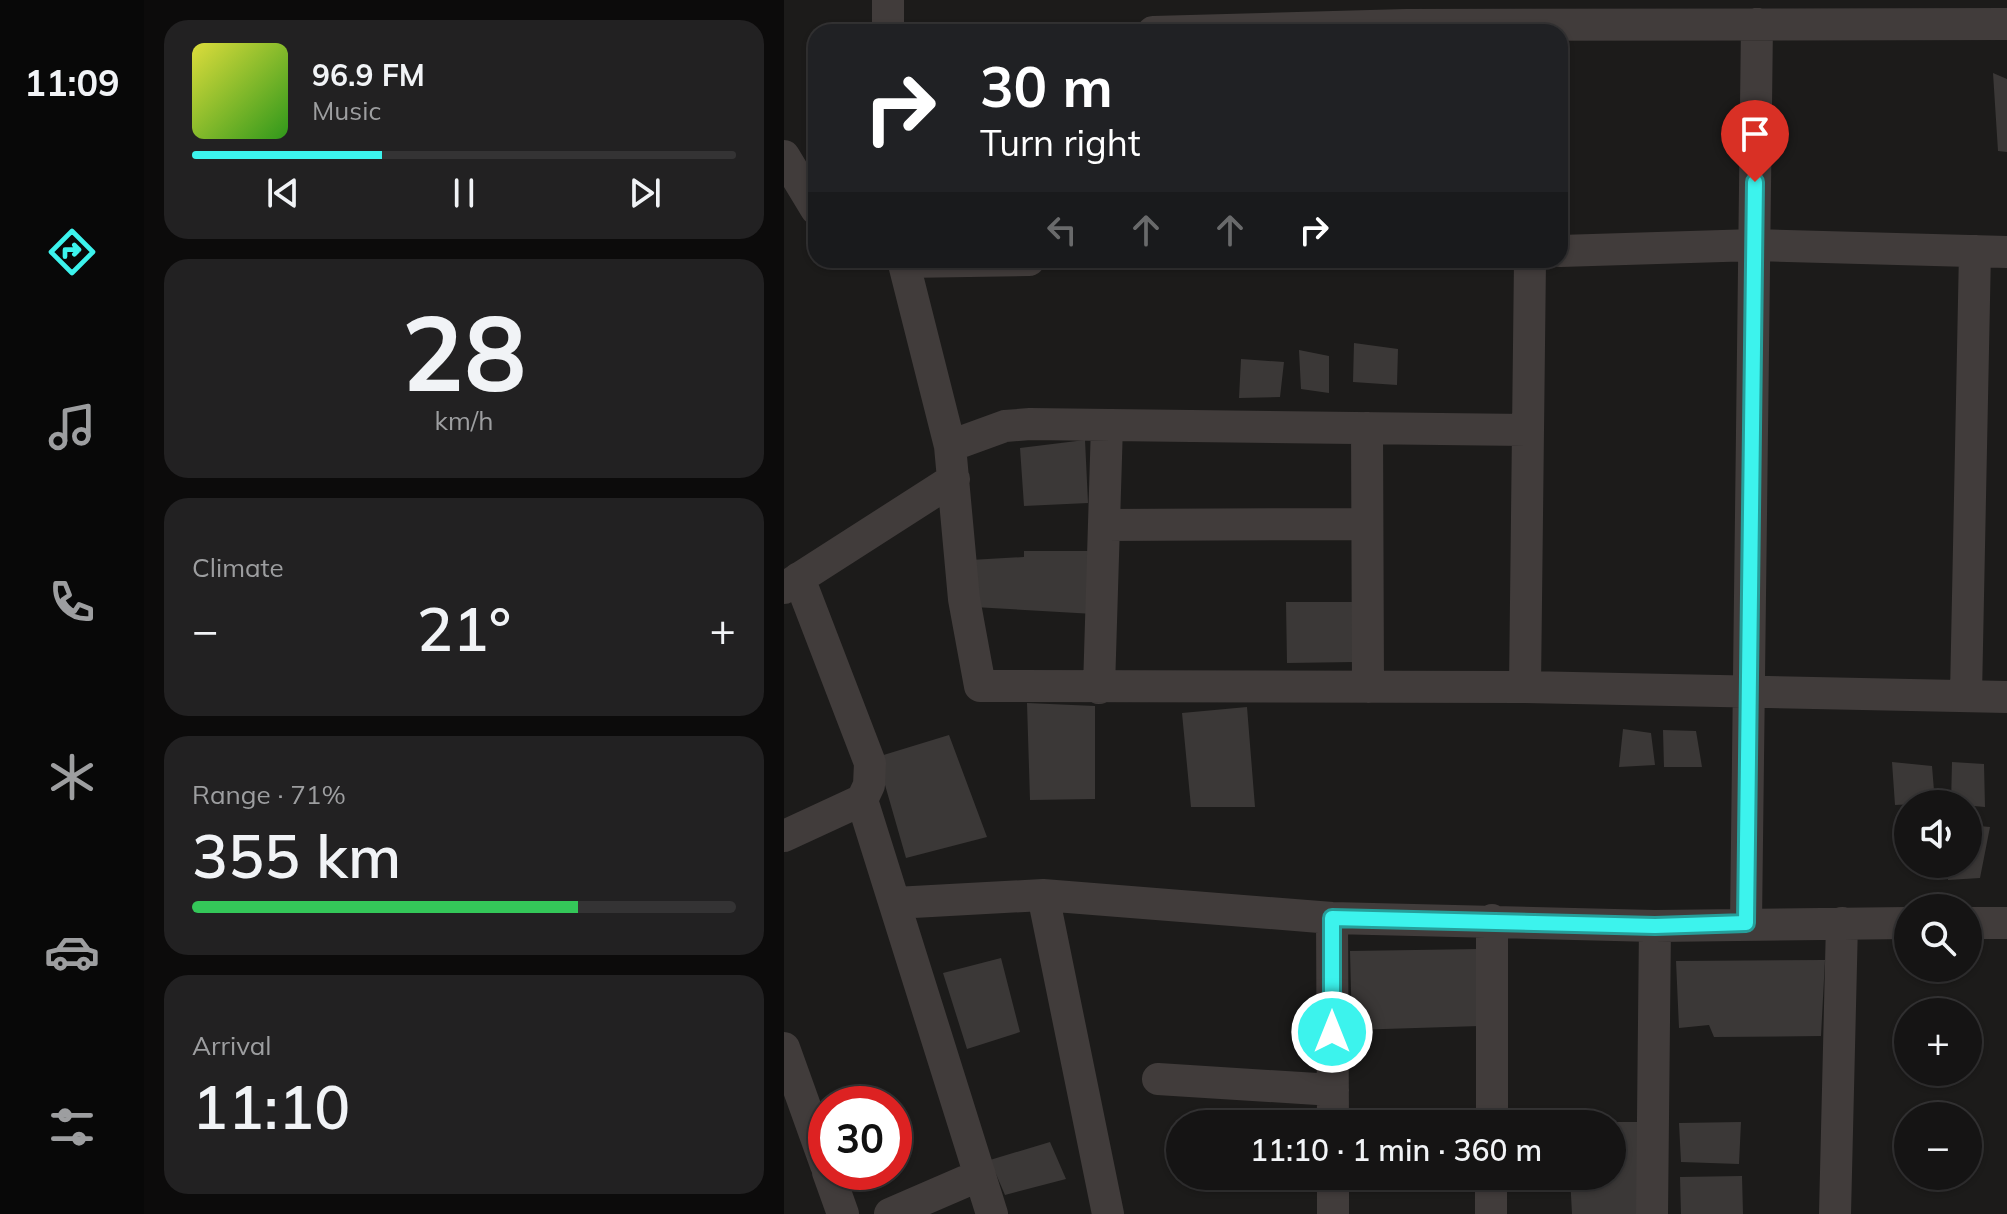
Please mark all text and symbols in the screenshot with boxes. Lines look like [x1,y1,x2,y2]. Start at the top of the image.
text: 30 m [980,51,1113,121]
text: 96.9 FM [312,56,425,94]
icon: right [848,56,952,160]
text: 11:09 [24,60,120,105]
text: Music [312,94,381,127]
pin [1721,100,1789,182]
icon: arrive [1733,112,1777,156]
text: Turn right [980,120,1141,165]
icon: previous [261,171,305,215]
icon: pause [442,171,486,215]
icon: next [623,171,667,215]
icon: left [1040,208,1084,252]
icon: ahead [1124,208,1168,252]
icon: ahead [1208,208,1252,252]
icon: right [1292,208,1336,252]
icon: directions [44,224,100,280]
text: 28 [402,286,526,417]
icon: music [44,399,100,455]
text: km/h [435,404,493,437]
text: Climate [192,551,284,584]
icon: phone [44,574,100,630]
text: 21° [417,591,511,666]
text: − [192,602,218,657]
text: + [710,602,736,657]
icon: climate [44,749,100,805]
text: Range · 71% [192,778,346,811]
map controls [1894,790,1982,1190]
button: sound [1894,790,1982,878]
text: 355 km [192,818,401,893]
button: search [1894,894,1982,982]
icon: car [44,924,100,980]
position arrow [1290,990,1374,1074]
button: + [1894,998,1982,1086]
text: Arrival [192,1029,272,1062]
text: 11:10 [192,1069,350,1144]
speed limit sign: 30 [808,1086,912,1190]
icon: filters [44,1099,100,1155]
button: − [1894,1102,1982,1190]
text: 11:10 · 1 min · 360 m [1250,1131,1542,1169]

